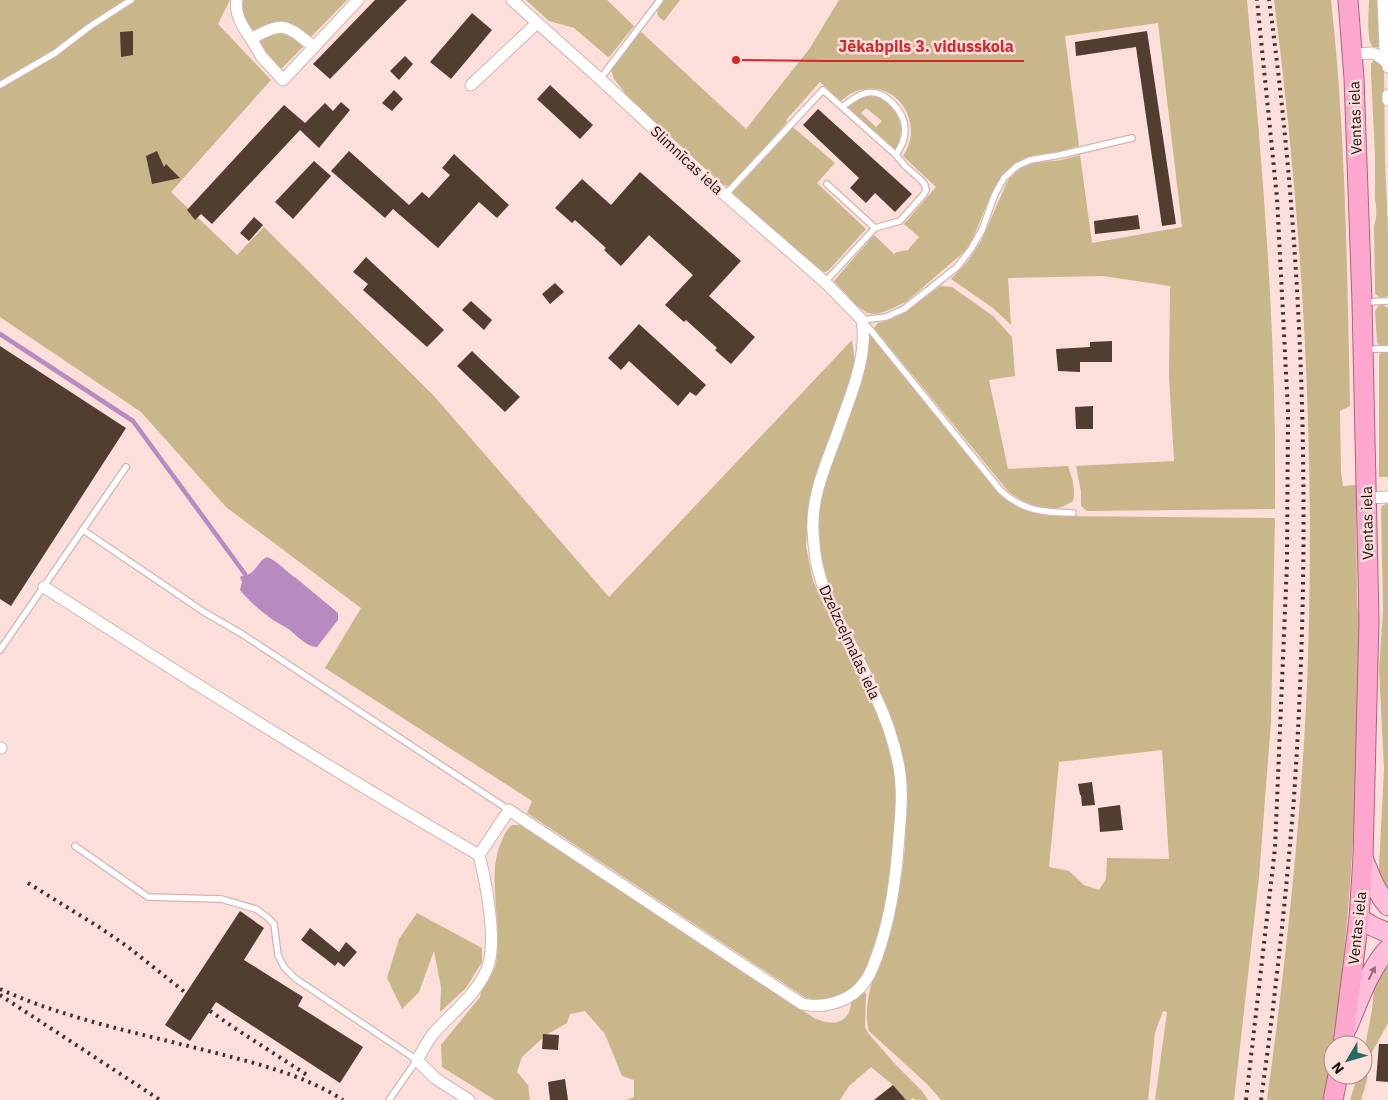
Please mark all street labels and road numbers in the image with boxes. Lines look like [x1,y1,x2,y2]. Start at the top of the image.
street label: Ventas iela [1344,81,1366,155]
street label: Slimnīcas iela [647,122,727,198]
street label: Ventas iela [1357,486,1377,560]
street label: Dzelzceļmalas iela [815,582,885,702]
street label: Ventas iela [1344,890,1370,966]

